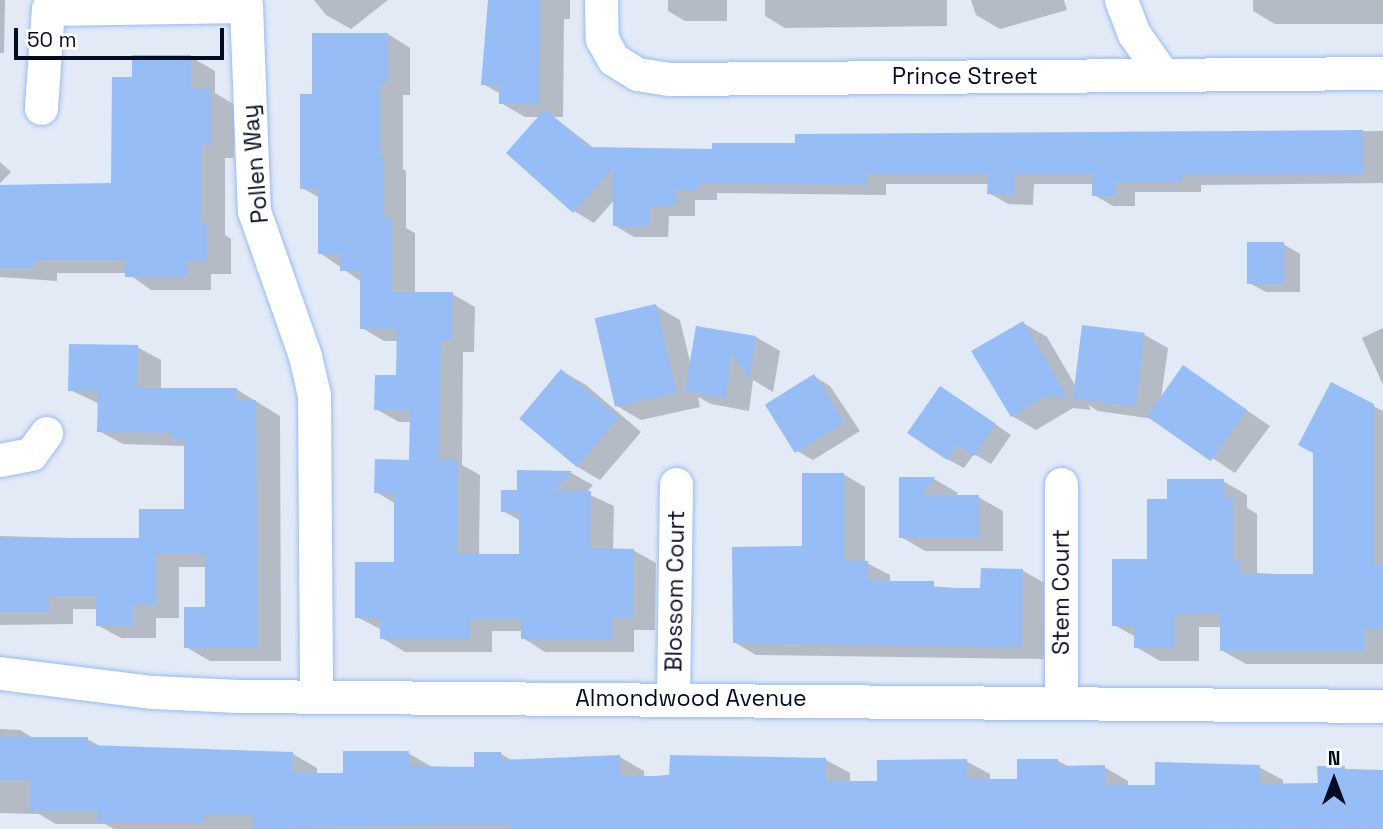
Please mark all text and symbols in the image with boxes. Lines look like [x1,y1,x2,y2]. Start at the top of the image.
scale bar [18,14,228,58]
text: 50 m [27,26,77,53]
street label: Prince Street [892,62,1038,90]
street label: Pollen Way [236,103,274,225]
street label: Blossom Court [660,510,690,672]
street label: Stem Court [1047,529,1075,655]
street label: Almondwood Avenue [575,684,807,712]
north arrow [1299,745,1369,815]
text: N [1328,746,1340,771]

